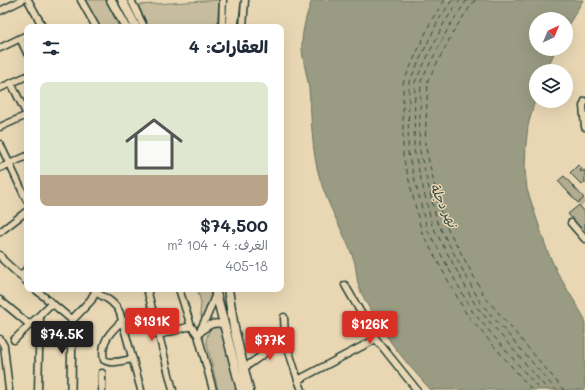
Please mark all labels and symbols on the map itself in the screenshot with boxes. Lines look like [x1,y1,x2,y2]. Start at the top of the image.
north arrow [529,12,573,56]
water label: نهر دجلة [426,180,463,231]
pin: $131K [124,308,180,342]
pin: $126K [342,311,398,345]
pin: $74.5K [29,321,95,355]
pin: $77K [246,327,294,361]

